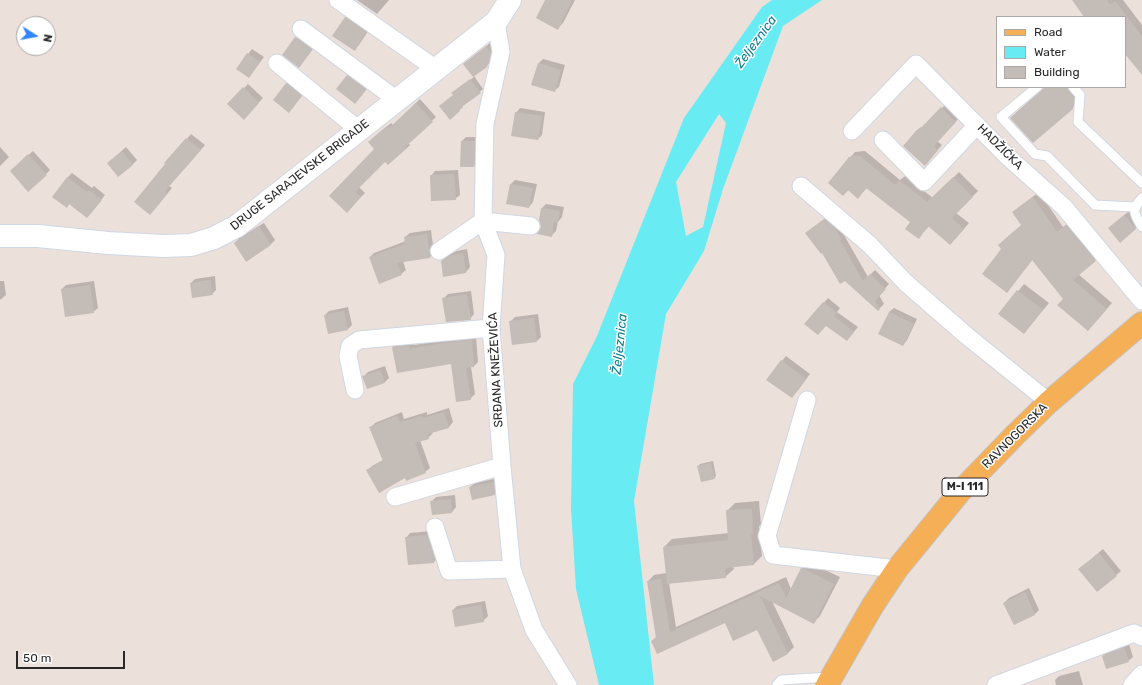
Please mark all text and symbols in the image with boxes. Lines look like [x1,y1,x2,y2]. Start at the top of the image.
water label: Željeznica [732,13,780,71]
north arrow [16,16,56,56]
legend [996,16,1126,88]
text: Road [1034,25,1062,39]
text: N [40,33,54,43]
text: Water [1034,45,1066,59]
text: Building [1034,65,1080,79]
street label: DRUGE SARAJEVSKE BRIGADE [228,116,372,234]
street label: HADŽIĆKA [974,121,1026,173]
street label: SRĐANA KNEŽEVIĆA [486,312,506,428]
water label: Željeznica [609,313,631,375]
street label: RAVNOGORSKA [979,400,1051,472]
road number: M-I 111 [942,478,988,496]
scale bar [18,643,127,669]
text: 50 m [23,651,51,665]

